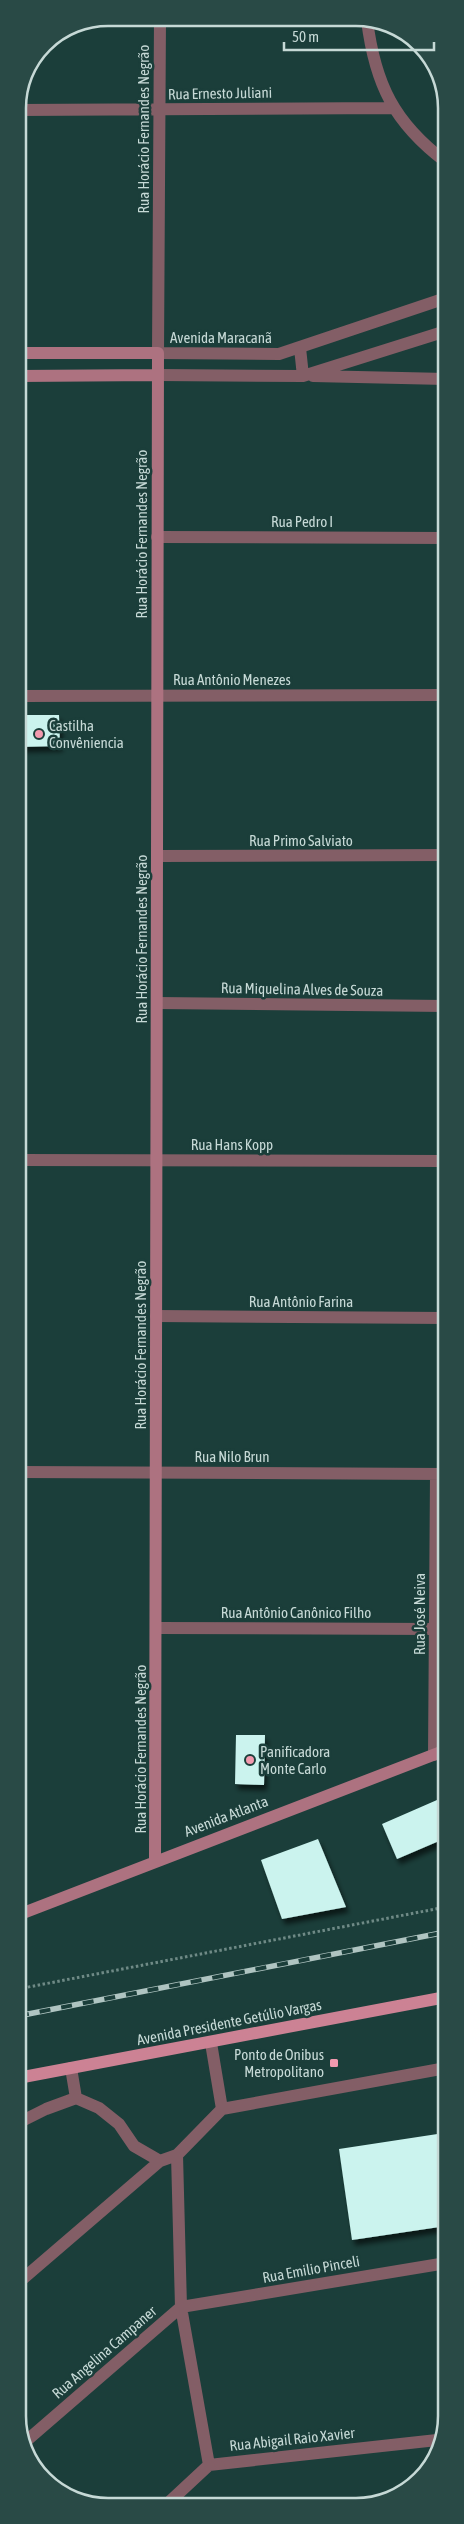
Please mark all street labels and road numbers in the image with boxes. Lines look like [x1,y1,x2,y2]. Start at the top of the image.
street label: Rua Horácio Fernandes Negrão [135,45,152,213]
street label: Rua Ernesto Juliani [168,84,272,102]
street label: Avenida Maracanã [170,329,272,346]
street label: Rua Horácio Fernandes Negrão [133,450,150,618]
street label: Rua Pedro I [271,513,333,530]
street label: Rua Antônio Menezes [173,671,291,688]
street label: Rua Primo Salviato [249,832,353,849]
street label: Rua Horácio Fernandes Negrão [133,855,150,1023]
street label: Rua Miquelina Alves de Souza [221,979,383,999]
street label: Rua Hans Kopp [191,1136,273,1153]
street label: Rua Horácio Fernandes Negrão [132,1261,149,1429]
street label: Rua Antônio Farina [249,1293,353,1310]
street label: Rua Nilo Brun [194,1448,270,1465]
street label: Rua José Neiva [411,1573,428,1655]
street label: Rua Antônio Canônico Filho [221,1604,371,1621]
street label: Rua Horácio Fernandes Negrão [132,1665,149,1833]
street label: Avenida Atlanta [182,1792,270,1840]
street label: Avenida Presidente Getúlio Vargas [135,1996,323,2048]
street label: Rua Emilio Pinceli [261,2252,361,2286]
street label: Rua Angelina Campaner [49,2302,160,2402]
street label: Rua Abigail Raio Xavier [228,2424,356,2454]

